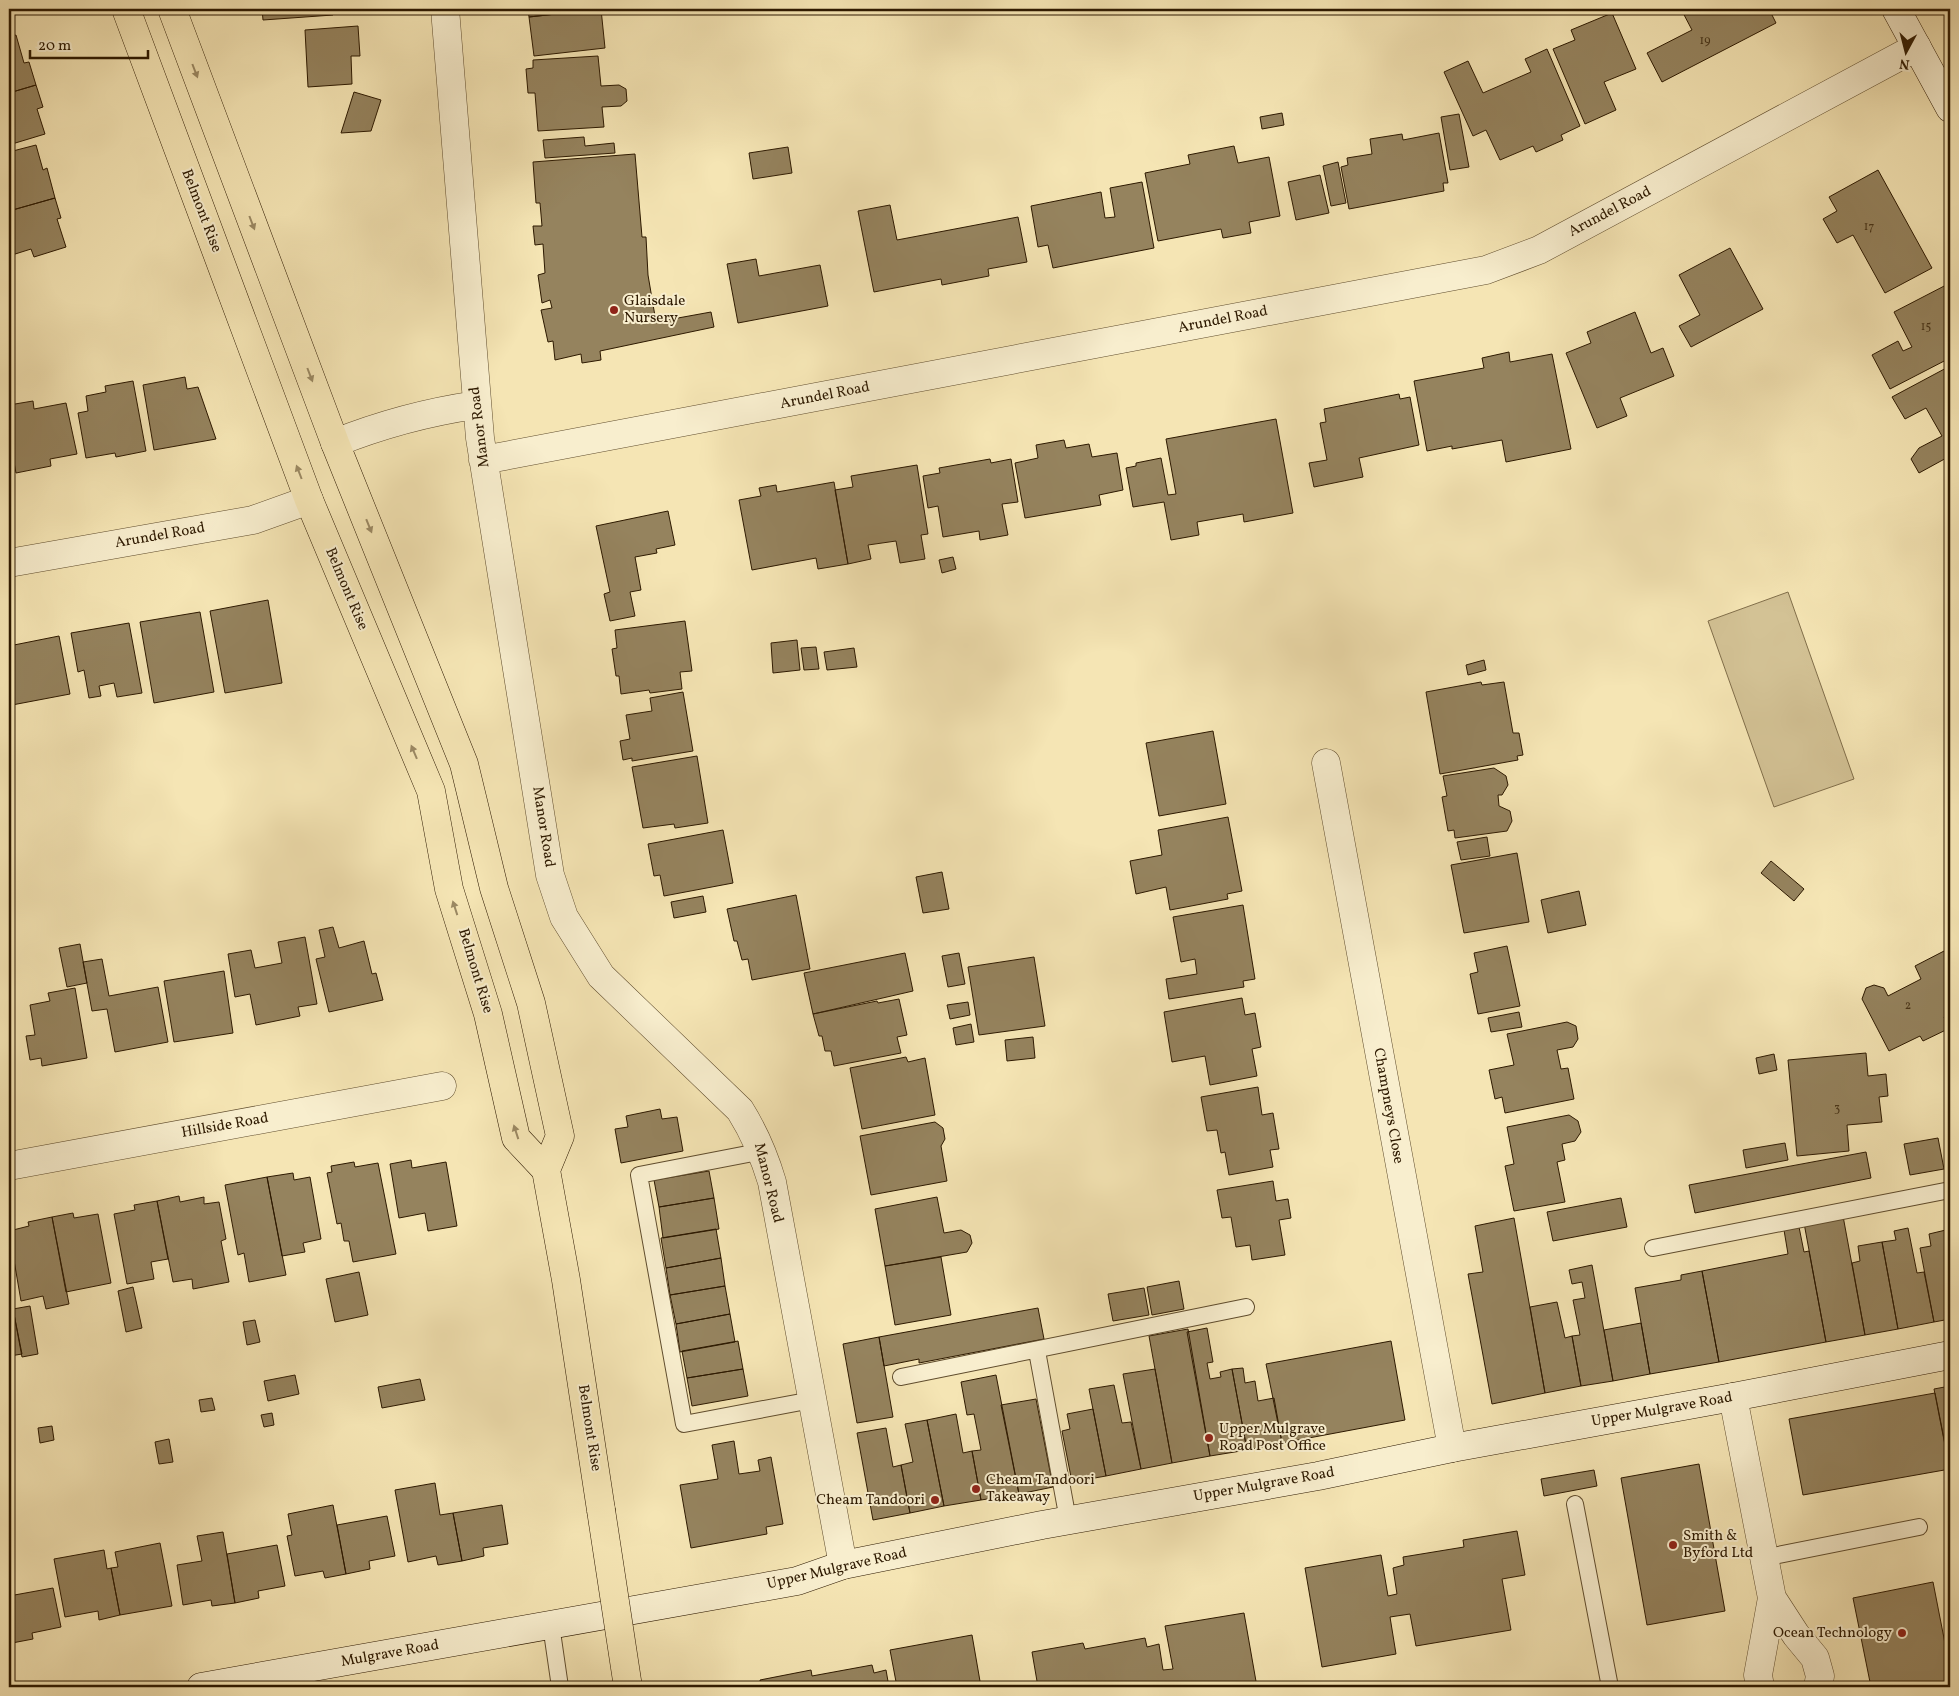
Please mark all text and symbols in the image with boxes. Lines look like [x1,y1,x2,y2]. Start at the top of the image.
scale bar [30,28,148,60]
north arrow [1882,28,1932,78]
house number: 19 [1700,33,1710,49]
text: 20 m [38,36,71,57]
text: N [1898,53,1911,73]
one-way arrow [191,64,199,79]
street label: Belmont Rise [175,166,227,256]
street label: Arundel Road [1565,181,1655,243]
one-way arrow [248,216,256,231]
house number: 17 [1864,219,1874,235]
place label: Glaisdale Nursery [624,291,685,329]
street label: Arundel Road [1176,301,1270,339]
marker: Glaisdale Nursery [608,304,620,316]
house number: 15 [1921,319,1931,335]
one-way arrow [306,368,314,382]
street label: Arundel Road [778,377,872,415]
street label: Manor Road [465,385,495,469]
one-way arrow [295,464,303,479]
street label: Arundel Road [113,518,207,554]
one-way arrow [365,519,373,533]
street label: Belmont Rise [319,545,373,633]
one-way arrow [410,745,418,759]
street label: Manor Road [526,785,560,869]
one-way arrow [451,900,459,915]
street label: Belmont Rise [452,926,498,1016]
house number: 2 [1905,998,1911,1014]
street label: Champneys Close [1367,1046,1409,1166]
house number: 3 [1834,1101,1840,1117]
street label: Hillside Road [180,1108,270,1144]
one-way arrow [511,1124,519,1139]
street label: Manor Road [748,1141,788,1225]
street label: Belmont Rise [572,1383,606,1473]
street label: Upper Mulgrave Road [1590,1387,1734,1433]
place label: Upper Mulgrave Road Post Office [1219,1419,1326,1457]
marker: Upper Mulgrave Road Post Office [1203,1432,1215,1444]
street label: Upper Mulgrave Road [1192,1462,1336,1508]
place label: Cheam Tandoori Takeaway [986,1470,1095,1508]
marker: Cheam Tandoori Takeaway [970,1483,982,1495]
place label: Cheam Tandoori [816,1490,925,1511]
marker: Cheam Tandoori [929,1494,941,1506]
place label: Smith & Byford Ltd [1683,1526,1753,1564]
marker: Smith & Byford Ltd [1667,1539,1679,1551]
street label: Upper Mulgrave Road [765,1543,909,1595]
place label: Ocean Technology [1773,1623,1892,1644]
marker: Ocean Technology [1896,1627,1908,1639]
street label: Mulgrave Road [339,1635,441,1673]

